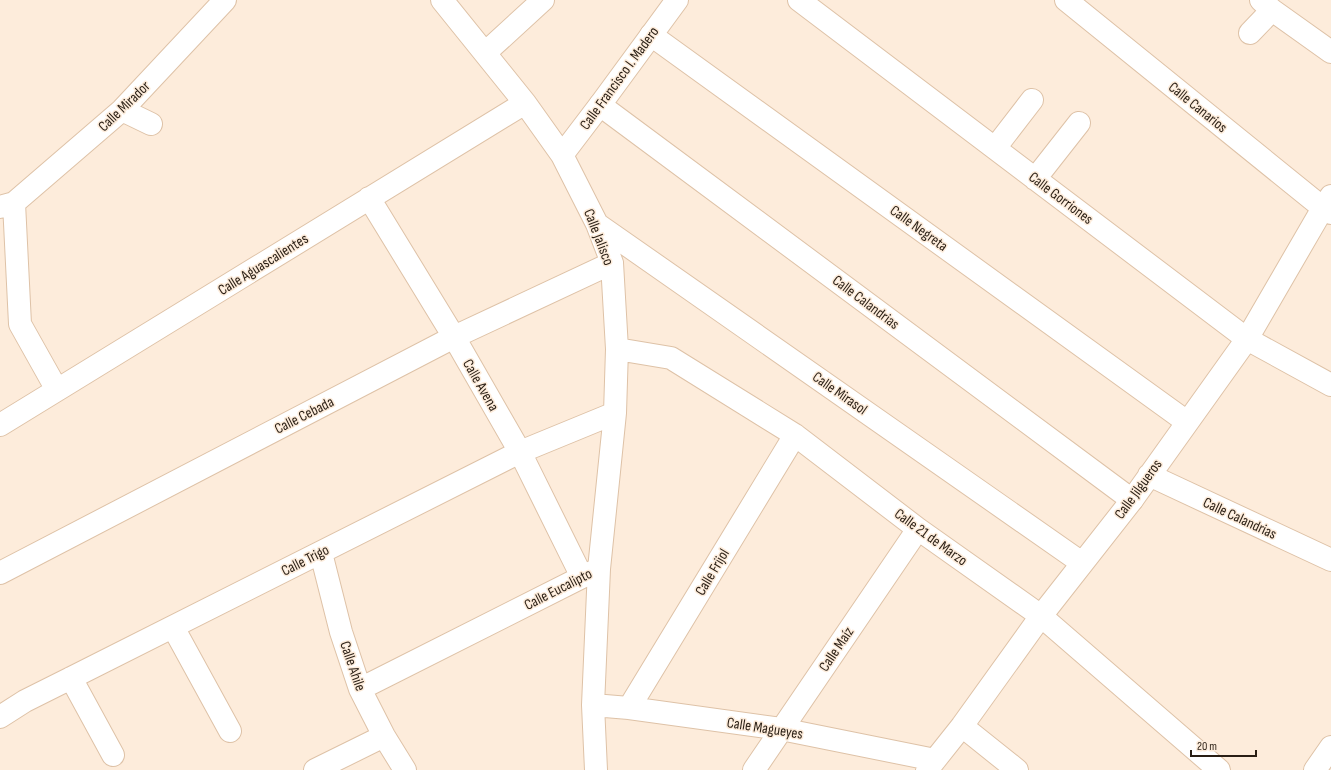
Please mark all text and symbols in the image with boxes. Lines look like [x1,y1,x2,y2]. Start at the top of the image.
street label: Calle Francisco I. Madero [576,23,663,134]
street label: Calle Mirador [94,76,155,136]
street label: Calle Canarios [1164,78,1231,137]
street label: Calle Gorriones [1025,168,1097,229]
street label: Calle Negreta [886,201,951,256]
street label: Calle Jalisco [579,206,618,268]
street label: Calle Aguascalientes [215,229,312,300]
street label: Calle Calandrias [828,271,903,334]
street label: Calle Avena [458,356,503,415]
street label: Calle Mirasol [809,368,871,419]
street label: Calle Cebada [271,392,337,438]
street label: Calle Jilgueros [1110,456,1166,523]
street label: Calle Calandrias [1200,493,1280,544]
street label: Calle 21 de Marzo [890,505,971,570]
street label: Calle Trigo [278,540,332,580]
street label: Calle Frijol [691,545,734,599]
street label: Calle Eucalipto [521,564,595,615]
street label: Calle Maíz [815,623,859,675]
street label: Calle Ahile [335,639,370,694]
street label: Calle Magueyes [726,713,804,744]
scale bar [1191,732,1256,758]
text: 20 m [1197,739,1217,754]

